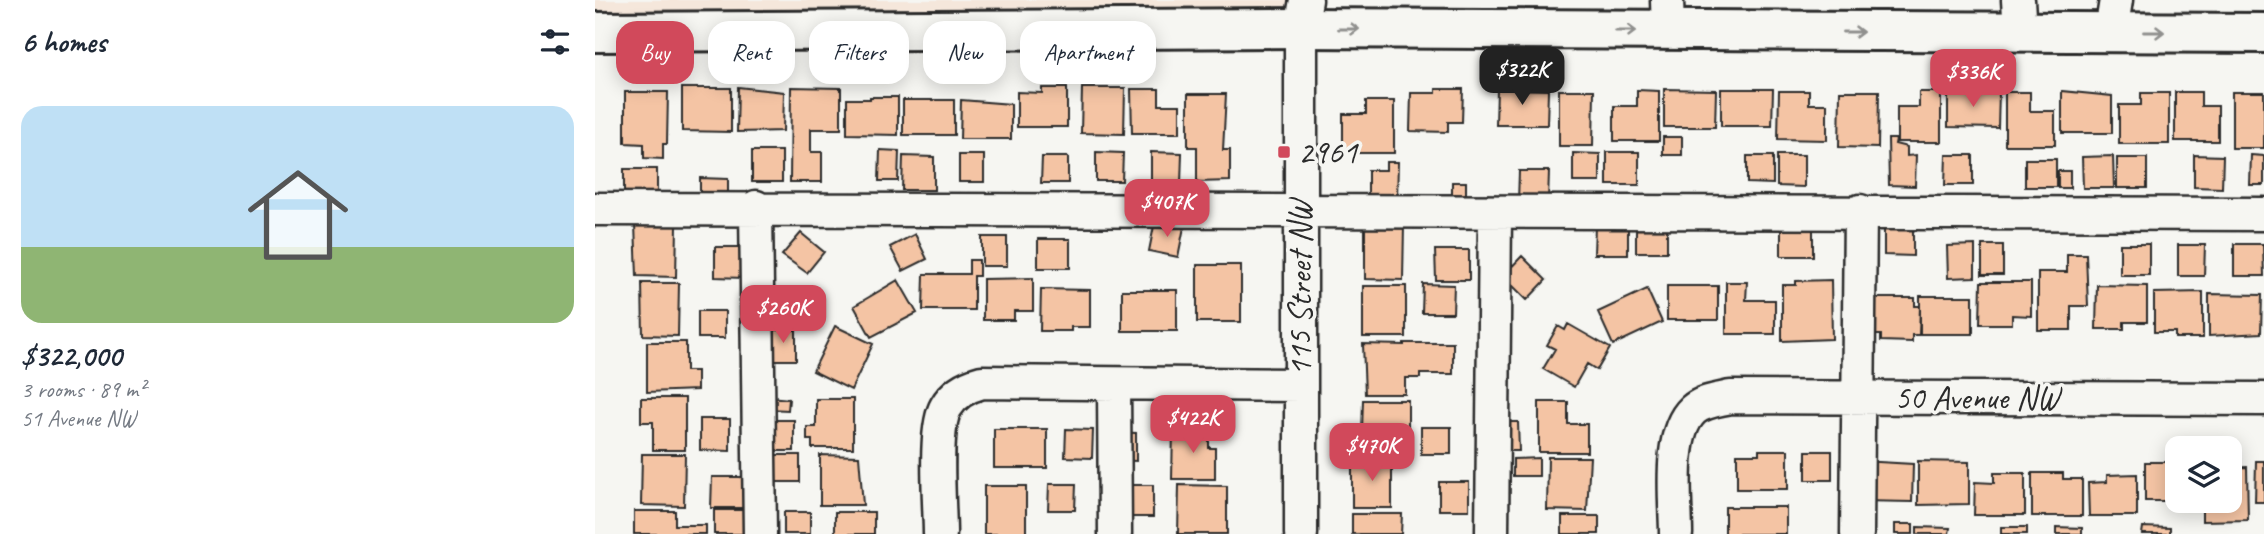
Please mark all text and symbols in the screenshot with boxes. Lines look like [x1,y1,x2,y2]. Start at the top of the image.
chip: Buy [616,21,694,84]
chip: Rent [708,21,795,84]
chip: Filters [809,21,909,84]
chip: New [923,21,1006,84]
chip: Apartment [1020,21,1156,84]
one-way arrow [1337,22,1360,36]
text: 6 homes [21,23,106,61]
icon: filters [536,23,574,61]
one-way arrow [1614,24,1637,38]
one-way arrow [1841,25,1864,39]
one-way arrow [2142,25,2165,39]
pin: $322K [1473,48,1571,107]
pin: $336K [1924,50,2022,109]
text: $322K [1495,55,1549,84]
text: $336K [1946,57,2000,86]
place label: 2961 [1298,131,1360,173]
marker: 2961 [1276,144,1292,160]
icon: home [235,152,361,278]
pin: $407K [1118,180,1216,239]
text: $407K [1141,187,1194,216]
street label: 115 Street NW [1279,197,1321,376]
pin: $260K [734,286,832,345]
text: $260K [756,293,810,322]
text: $322,000 [21,337,121,375]
text: 3 rooms · 89 m² [21,375,145,404]
street label: 50 Avenue NW [1894,377,2063,419]
pin: $422K [1144,396,1242,455]
text: $422K [1166,403,1220,432]
text: 51 Avenue NW [21,404,136,433]
pin: $470K [1323,424,1421,483]
text: $470K [1346,431,1399,460]
map controls [2165,436,2242,513]
button: layers [2165,436,2242,513]

